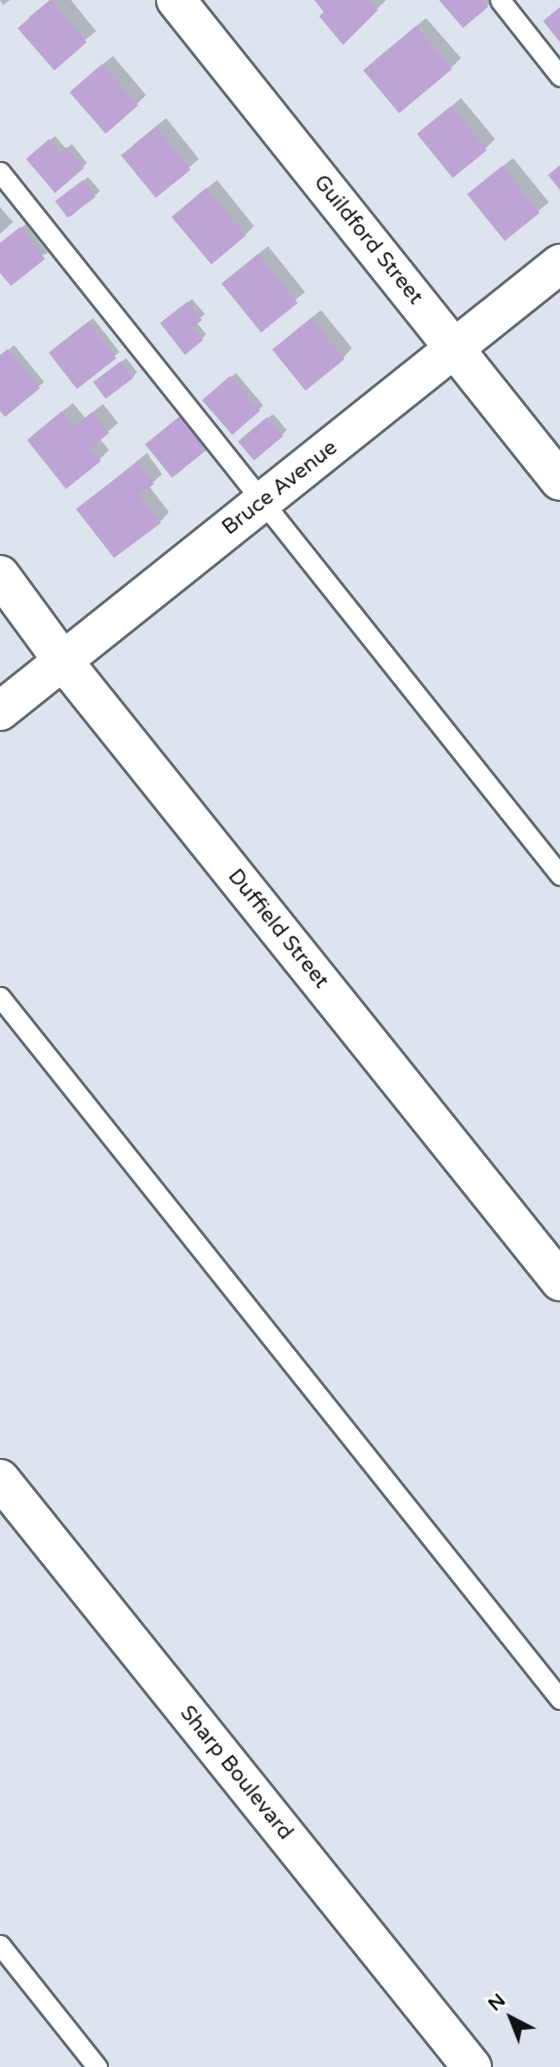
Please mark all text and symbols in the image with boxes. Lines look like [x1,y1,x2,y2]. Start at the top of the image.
street label: Guildford Street [308,170,428,310]
street label: Bruce Avenue [218,435,342,541]
street label: Duffield Street [222,864,334,994]
street label: Sharp Boulevard [174,1701,298,1845]
north arrow [476,1983,546,2053]
text: N [484,1989,510,2016]

